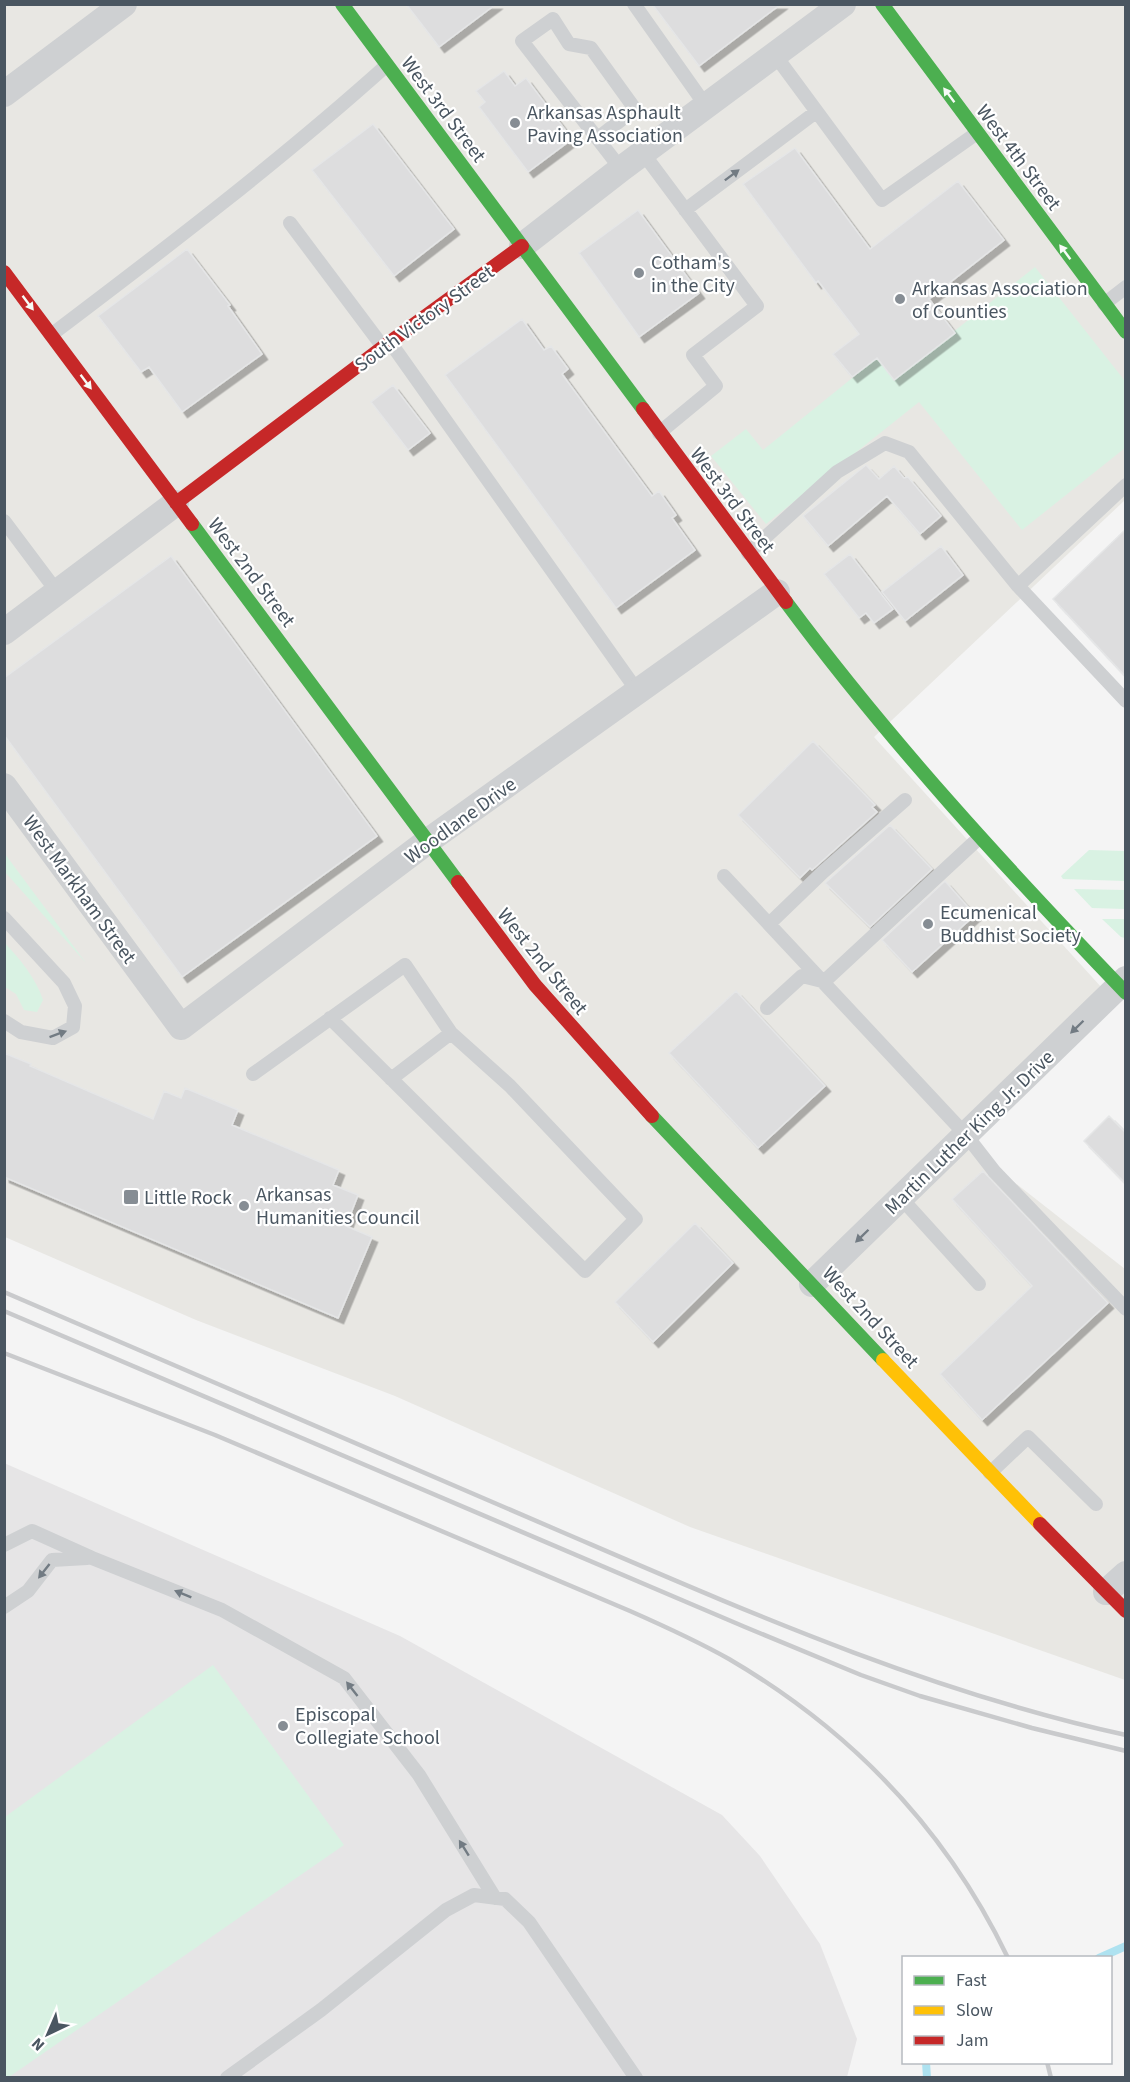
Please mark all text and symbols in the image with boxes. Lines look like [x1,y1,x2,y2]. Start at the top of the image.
street label: West 3rd Street [394,51,493,169]
one-way arrow [943,88,955,104]
place label: Arkansas Asphault Paving Association [527,99,683,150]
street label: West 4th Street [969,99,1067,217]
marker: Arkansas Asphault Paving Association [508,116,522,130]
one-way arrow [724,169,740,181]
one-way arrow [1060,244,1072,259]
place label: Cotham's in the City [651,249,736,300]
street label: South Victory Street [349,258,500,379]
marker: Cotham's in the City [632,266,646,280]
place label: Arkansas Association of Counties [912,275,1088,326]
marker: Arkansas Association of Counties [893,292,907,306]
one-way arrow [22,295,34,311]
one-way arrow [80,373,92,389]
street label: West 3rd Street [683,442,782,560]
street label: West 2nd Street [201,512,302,633]
street label: Woodlane Drive [399,771,522,871]
street label: West Markham Street [16,810,143,970]
place label: Ecumenical Buddhist Society [940,899,1081,950]
street label: West 2nd Street [490,902,594,1021]
marker: Ecumenical Buddhist Society [921,917,935,931]
one-way arrow [1070,1019,1084,1033]
one-way arrow [50,1028,68,1038]
street label: Martin Luther King Jr. Drive [879,1044,1061,1221]
place label: Arkansas Humanities Council [256,1181,420,1232]
place label: Little Rock [144,1184,232,1212]
marker: Little Rock [122,1188,140,1206]
marker: Arkansas Humanities Council [237,1199,251,1213]
one-way arrow [854,1229,869,1243]
street label: West 2nd Street [816,1260,925,1375]
one-way arrow [37,1563,50,1579]
one-way arrow [174,1589,192,1599]
one-way arrow [347,1681,359,1696]
place label: Episcopal Collegiate School [295,1701,440,1752]
marker: Episcopal Collegiate School [276,1719,290,1733]
one-way arrow [459,1840,470,1856]
legend [902,1956,1112,2064]
text: Fast [956,1968,987,1993]
text: Slow [956,1998,993,2023]
north arrow [18,2004,78,2064]
text: Jam [956,2028,989,2053]
text: N [27,2032,50,2056]

